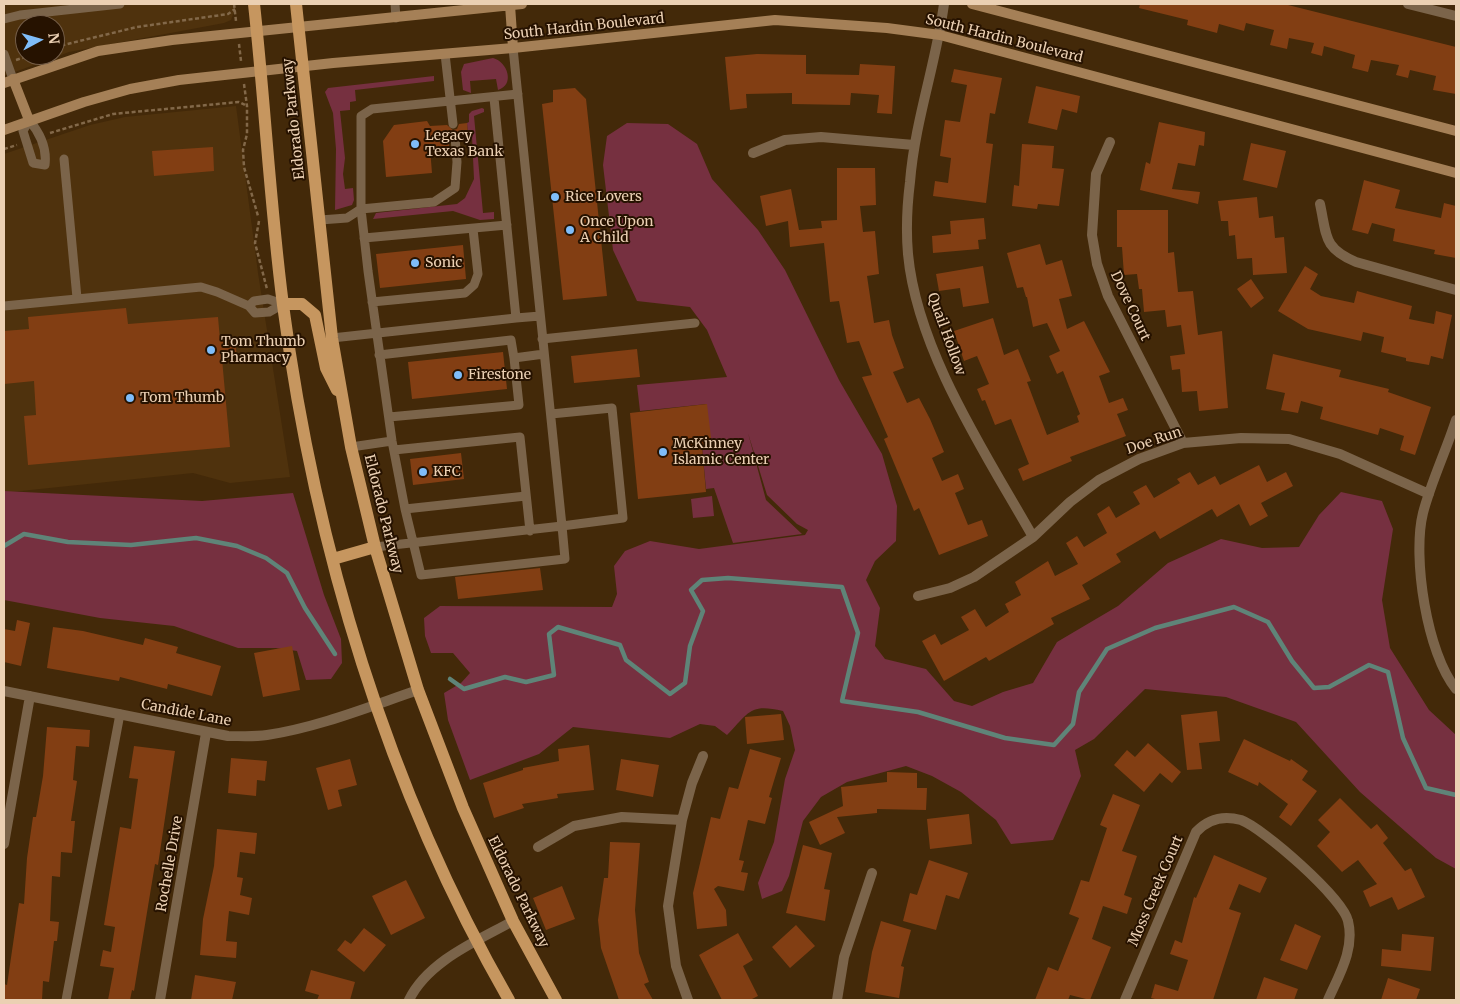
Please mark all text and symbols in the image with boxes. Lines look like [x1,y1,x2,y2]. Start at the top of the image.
street label: South Hardin Boulevard [503,10,665,44]
street label: South Hardin Boulevard [924,11,1084,67]
north arrow [15,15,65,65]
text: N [44,32,63,45]
street label: Eldorado Parkway [279,57,309,181]
place label: Legacy Texas Bank [425,128,503,160]
marker: Legacy Texas Bank [409,138,421,150]
place label: Rice Lovers [565,189,642,205]
marker: Rice Lovers [549,191,561,203]
place label: Once Upon A Child [580,214,654,246]
marker: Once Upon A Child [564,224,576,236]
place label: Sonic [425,255,462,271]
marker: Sonic [409,257,421,269]
street label: Dove Court [1107,268,1153,344]
street label: Quail Hollow [923,290,969,378]
place label: Tom Thumb Pharmacy [221,334,305,367]
marker: Tom Thumb Pharmacy [205,344,217,356]
place label: Firestone [468,367,531,383]
marker: Firestone [452,369,464,381]
place label: Tom Thumb [140,390,224,406]
marker: Tom Thumb [124,392,136,404]
street label: Doe Run [1124,424,1184,458]
place label: McKinney Islamic Center [673,436,769,468]
marker: McKinney Islamic Center [657,446,669,458]
street label: Eldorado Parkway [360,453,406,575]
place label: KFC [433,464,461,480]
marker: KFC [417,466,429,478]
street label: Candide Lane [140,696,232,730]
street label: Rochelle Drive [153,815,187,913]
street label: Eldorado Parkway [484,833,552,951]
street label: Moss Creek Court [1125,833,1187,949]

